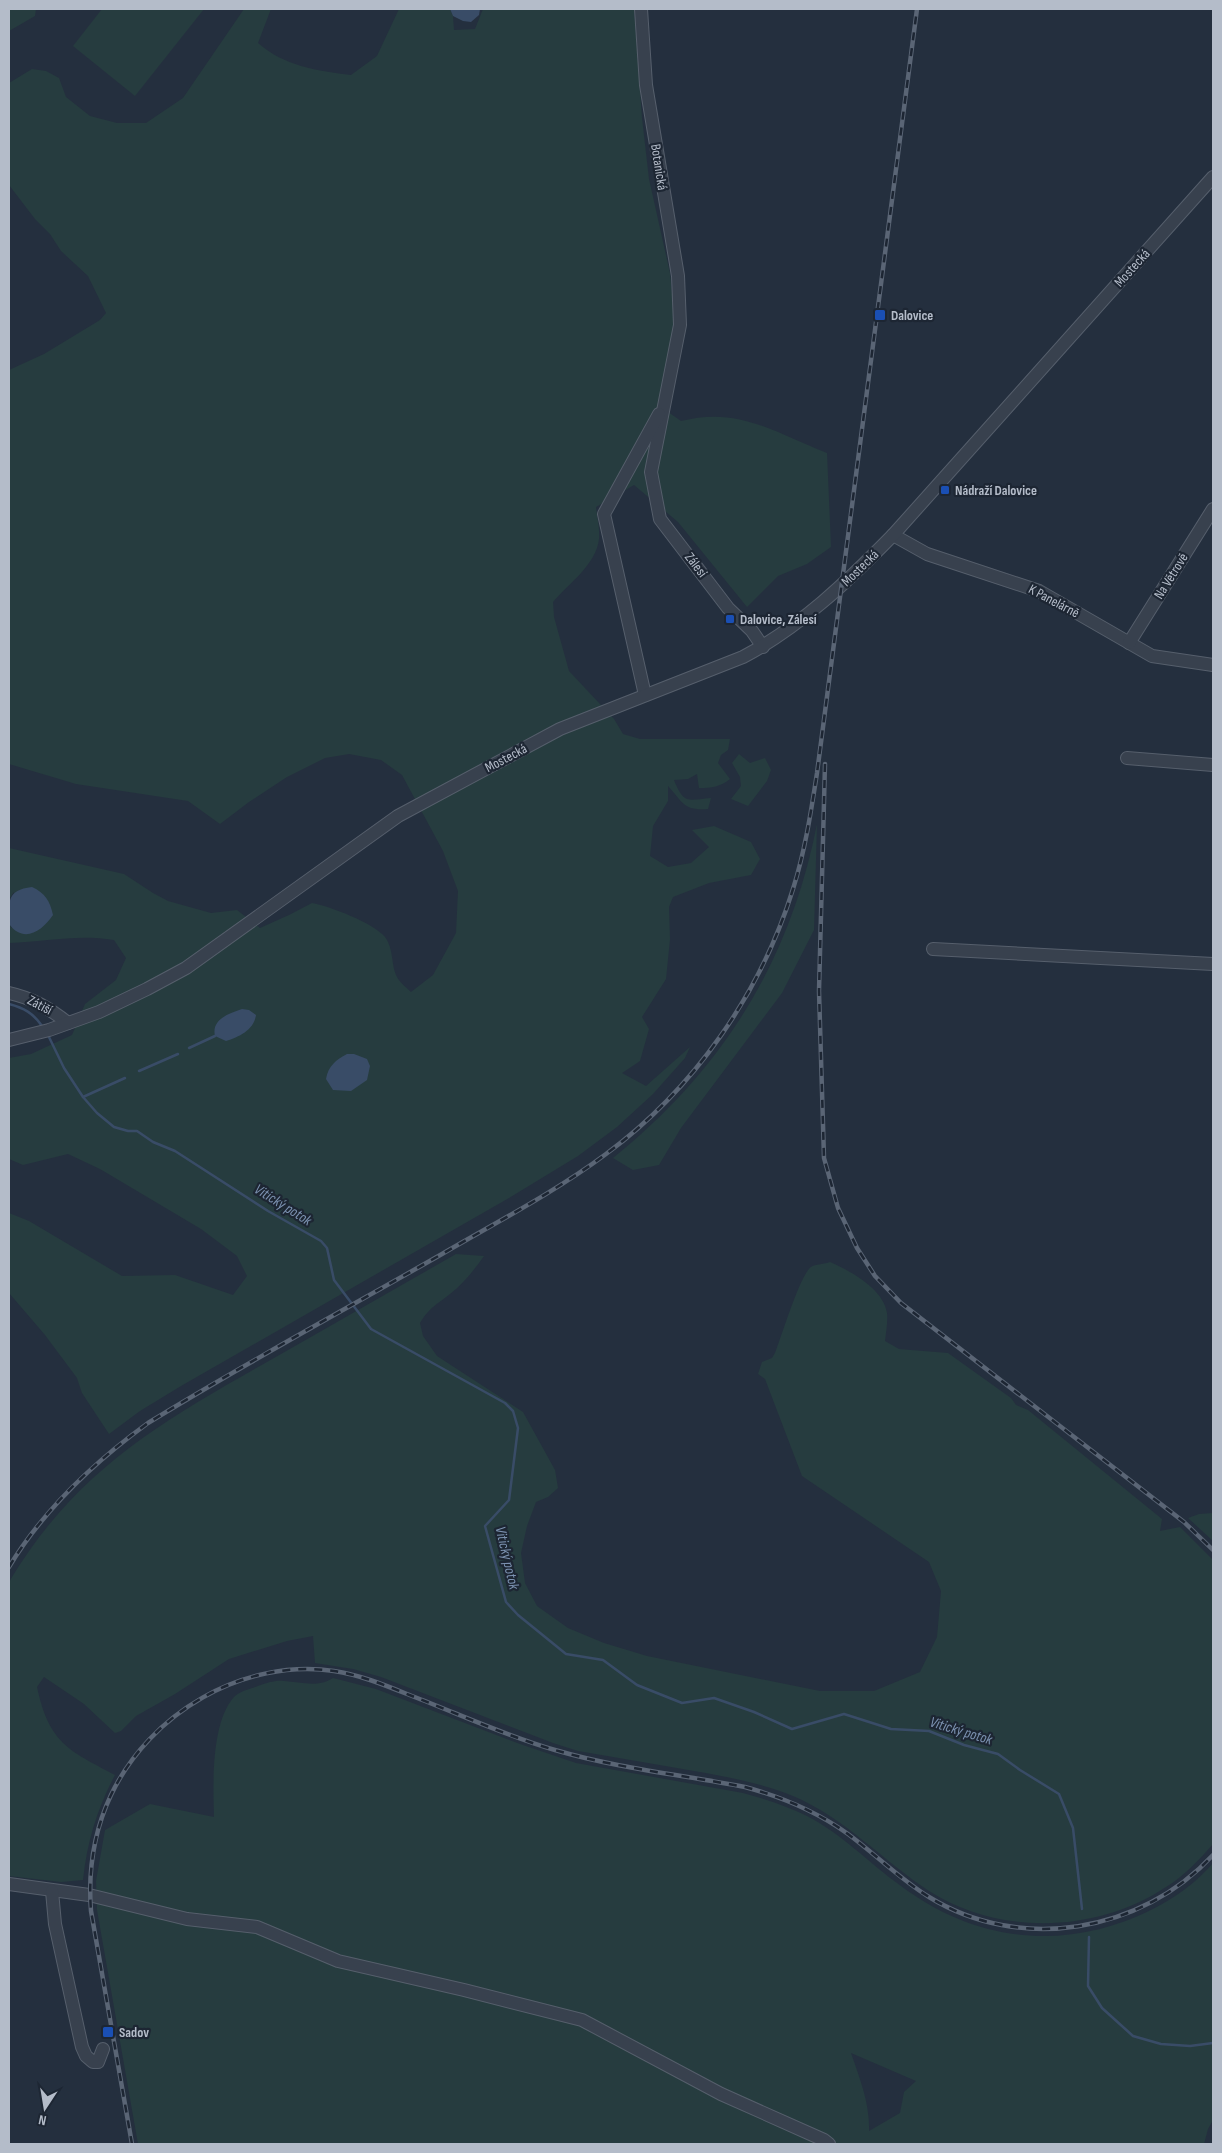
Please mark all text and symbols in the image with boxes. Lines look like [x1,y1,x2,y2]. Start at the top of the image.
street label: Botanická [647,143,671,191]
street label: Mostecká [1111,245,1153,291]
place label: Dalovice [891,307,933,324]
marker: Dalovice [873,308,887,322]
place label: Nádraží Dalovice [955,482,1037,499]
marker: Nádraží Dalovice [939,484,951,496]
street label: Mostecká [838,546,882,590]
street label: Zálesí [681,549,711,581]
street label: Na Větrově [1150,550,1192,602]
street label: K Panelárně [1026,581,1082,621]
place label: Dalovice, Zálesí [740,611,817,628]
marker: Dalovice, Zálesí [724,613,736,625]
street label: Mostecká [482,740,530,776]
street label: Zátiší [25,991,56,1019]
water label: Vitický potok [251,1180,316,1230]
water label: Vitický potok [491,1525,524,1592]
water label: Vitický potok [927,1713,995,1750]
place label: Sadov [119,2024,149,2041]
marker: Sadov [101,2025,115,2039]
north arrow [20,2083,70,2133]
text: N [37,2111,48,2129]

